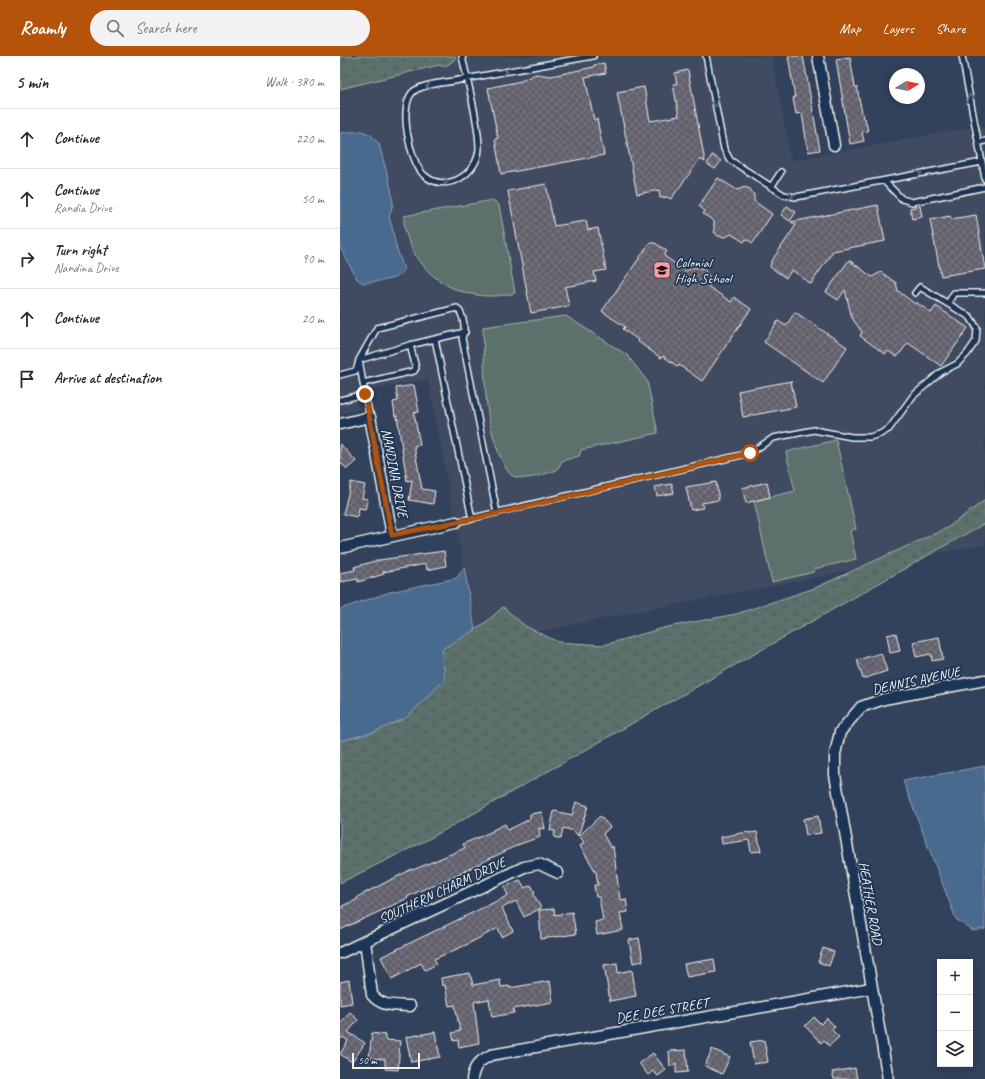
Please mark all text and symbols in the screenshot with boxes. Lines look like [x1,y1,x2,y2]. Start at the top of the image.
search box [90,10,370,46]
text: Roamly [20,16,66,40]
icon: search [104,17,126,39]
text: Search here [136,19,197,38]
text: Map [839,20,861,37]
text: Layers [883,20,914,37]
text: Share [936,20,965,37]
one-way arrow [502,68,508,77]
north arrow [889,68,925,104]
text: 5 min [16,72,48,93]
text: Walk · 380 m [265,74,324,90]
one-way arrow [425,82,432,90]
one-way arrow [966,94,974,100]
one-way arrow [711,101,719,107]
icon: ahead [16,128,38,150]
text: Continue [54,129,99,148]
text: 220 m [296,131,324,147]
one-way arrow [916,170,922,179]
one-way arrow [443,177,449,185]
text: Continue [54,181,99,200]
icon: ahead [16,188,38,210]
text: 50 m [302,191,324,207]
one-way arrow [788,191,794,200]
text: Randia Drive [54,200,112,216]
text: Turn right [54,241,107,260]
icon: right [16,248,38,270]
text: 90 m [302,251,324,267]
place label: Colonial High School [675,254,734,287]
text: Nandina Drive [54,260,119,276]
school or university icon: Colonial High School [652,260,672,280]
icon: ahead [16,308,38,330]
text: Continue [54,309,99,328]
text: 20 m [302,311,324,327]
icon: arrive [16,368,38,390]
text: Arrive at destination [54,369,161,388]
route end [356,385,374,403]
street label: NANDINA DRIVE [378,427,412,521]
route start [741,444,759,462]
street label: DENNIS AVENUE [871,662,964,698]
street label: SOUTHERN CHARM DRIVE [376,853,511,927]
street label: HEATHER ROAD [855,860,886,948]
map controls [937,959,973,1067]
button: + [937,959,973,995]
street label: DEE DEE STREET [614,993,713,1027]
button: − [937,995,973,1031]
button: layers [937,1031,973,1067]
scale bar [352,1051,420,1070]
text: 50 m [358,1053,377,1067]

